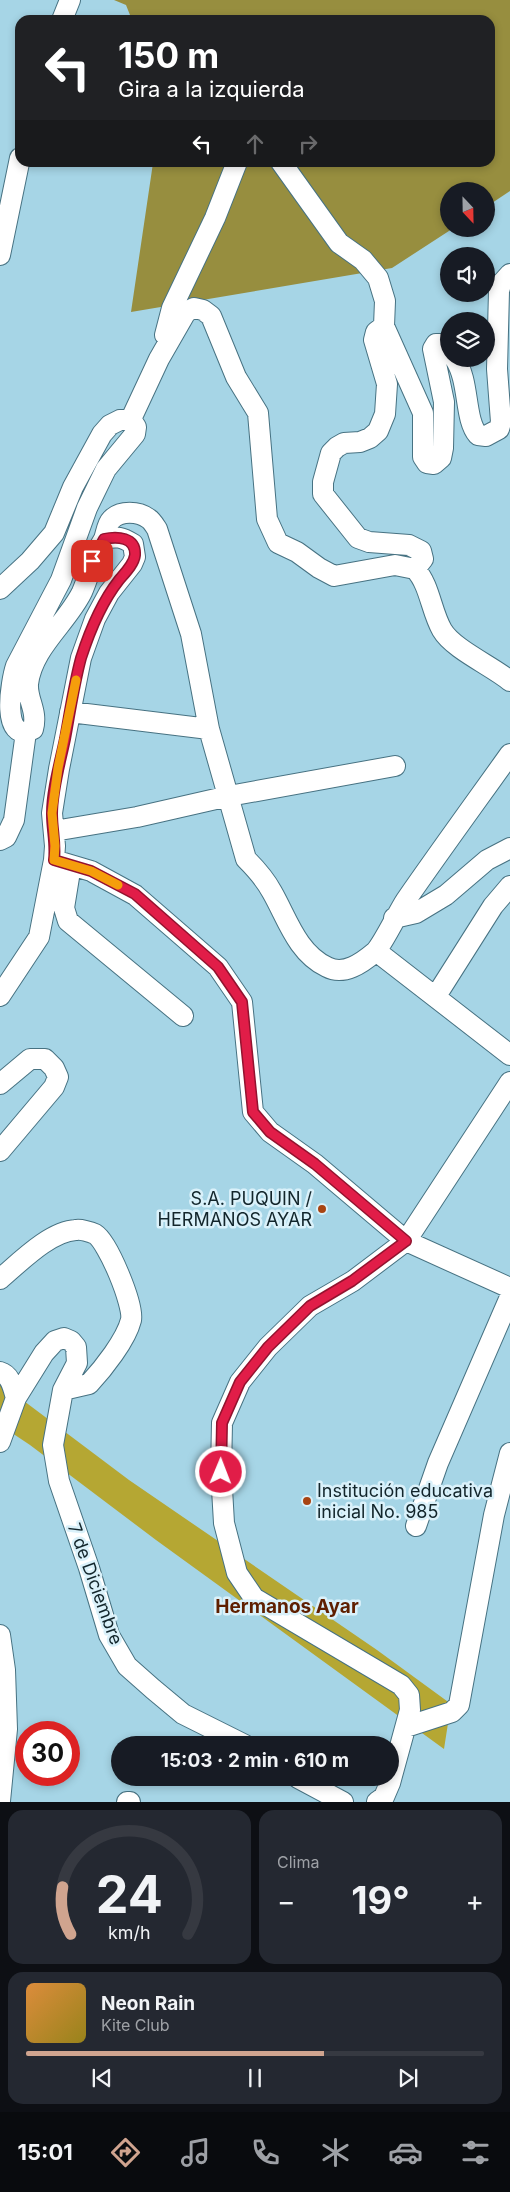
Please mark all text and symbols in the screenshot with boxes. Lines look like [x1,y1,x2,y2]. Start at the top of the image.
text: 150 m [118,34,219,76]
icon: left [35,35,100,100]
text: Gira a la izquierda [118,76,305,102]
icon: left [188,130,216,158]
icon: ahead [241,130,269,158]
icon: right [294,130,322,158]
north arrow [440,182,495,238]
map controls [440,182,495,367]
button: sound [440,247,495,302]
button: layers [440,312,495,367]
pin [71,540,113,582]
icon: arrive [78,547,106,575]
place label: S.A. PUQUIN / HERMANOS AYAR [158,1188,313,1230]
marker: S.A. PUQUIN / HERMANOS AYAR [316,1203,328,1215]
position arrow [194,1445,246,1497]
place label: Institución educativa inicial No. 985 [317,1480,493,1522]
marker: Institución educativa inicial No. 985 [301,1495,313,1507]
street label: 7 de Diciembre [64,1520,127,1648]
district label: Hermanos Ayar [215,1595,359,1618]
speed limit sign: 30 [15,1721,80,1786]
text: 15:03 · 2 min · 610 m [161,1749,349,1772]
text: Clima [277,1852,319,1872]
text: 24 [96,1863,163,1926]
text: 19° [351,1877,410,1923]
text: − [277,1884,296,1918]
text: + [465,1884,484,1918]
text: km/h [108,1922,151,1943]
text: Neon Rain [101,1992,195,2015]
text: Kite Club [101,2015,170,2035]
icon: previous [88,2064,116,2092]
icon: pause [241,2064,269,2092]
icon: next [394,2064,422,2092]
icon: directions [108,2135,143,2170]
icon: music [178,2135,213,2170]
icon: phone [248,2135,283,2170]
icon: climate [318,2135,353,2170]
icon: car [388,2135,423,2170]
icon: filters [458,2135,493,2170]
text: 15:01 [17,2139,73,2165]

